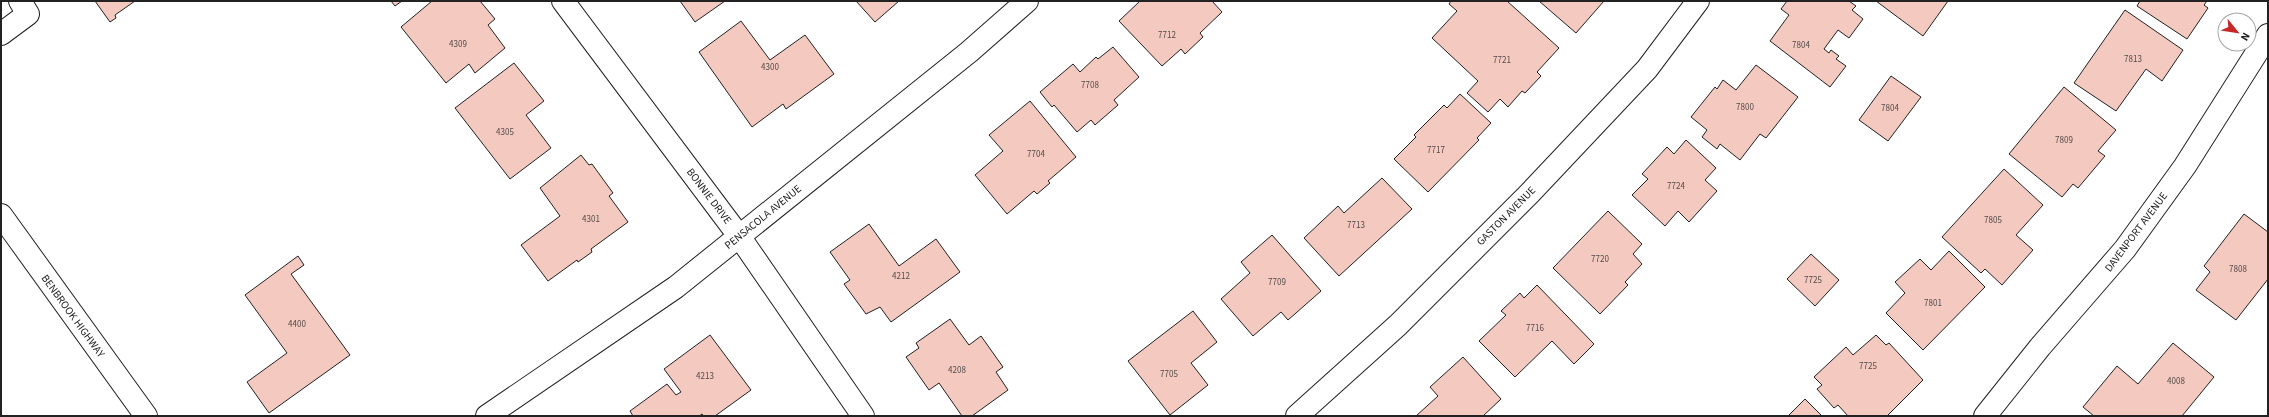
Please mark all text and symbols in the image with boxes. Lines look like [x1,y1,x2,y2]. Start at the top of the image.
north arrow [2217,12,2257,52]
house number: 7712 [1158,29,1176,42]
text: N [2237,30,2254,44]
house number: 4309 [449,38,467,51]
house number: 7804 [1792,39,1810,52]
house number: 7813 [2124,53,2142,66]
house number: 7721 [1493,54,1511,67]
house number: 4300 [761,61,779,74]
house number: 7708 [1081,79,1099,92]
house number: 7800 [1736,101,1754,114]
house number: 7804 [1881,102,1899,115]
house number: 4305 [496,126,514,139]
house number: 7809 [2055,134,2073,147]
house number: 7717 [1427,144,1445,157]
house number: 7704 [1027,148,1045,161]
street label: BONNIE DRIVE [683,165,735,227]
house number: 7724 [1667,180,1685,193]
street label: PENSACOLA AVENUE [721,181,805,253]
street label: GASTON AVENUE [1473,183,1539,249]
street label: DAVENPORT AVENUE [2101,189,2171,275]
house number: 4301 [582,213,600,226]
house number: 7805 [1984,214,2002,227]
house number: 7713 [1347,219,1365,232]
house number: 7720 [1591,253,1609,266]
house number: 7808 [2229,263,2247,276]
house number: 4212 [892,270,910,283]
street label: BENBROOK HIGHWAY [38,272,109,361]
house number: 7725 [1804,274,1822,287]
house number: 7709 [1268,276,1286,289]
house number: 7801 [1924,297,1942,310]
house number: 4400 [288,318,306,331]
house number: 7716 [1526,322,1544,335]
house number: 7725 [1859,360,1877,373]
house number: 4208 [948,364,966,377]
house number: 7705 [1160,368,1178,381]
house number: 4213 [696,370,714,383]
house number: 4008 [2167,375,2185,388]

